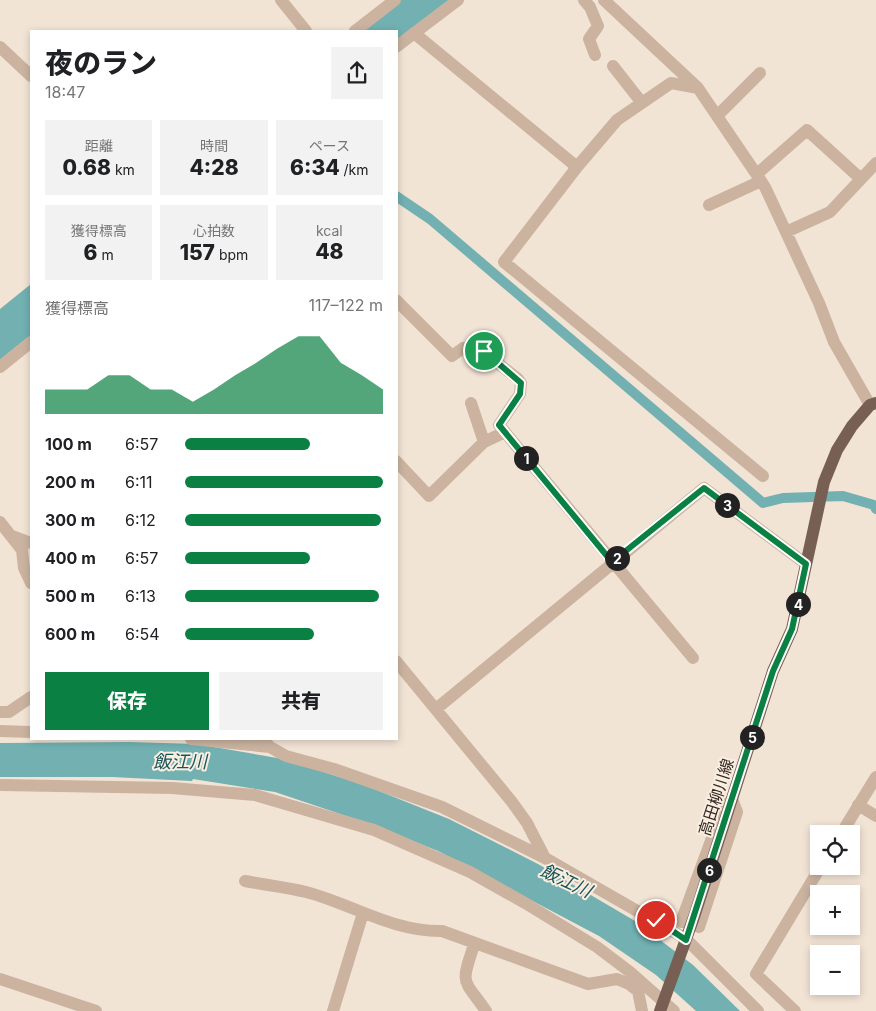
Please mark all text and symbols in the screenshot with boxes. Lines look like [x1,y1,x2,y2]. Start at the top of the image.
text: 夜のラン [45,46,157,80]
button: share [331,47,383,99]
text: 18:47 [45,82,85,102]
text: 距離 [85,137,113,154]
text: 時間 [200,137,228,154]
text: ペース [309,137,350,154]
text: 0.68 [62,155,111,180]
text: 4:28 [189,155,239,180]
text: 6:34 [290,155,340,180]
text: km [111,161,135,178]
text: /km [340,161,369,178]
text: 獲得標高 [71,222,127,239]
text: 心拍数 [193,222,235,239]
text: kcal [316,222,343,239]
text: 48 [315,239,344,264]
text: 6 [84,240,98,265]
text: 157 [180,240,215,265]
text: m [98,246,114,263]
text: bpm [215,246,248,263]
text: 117–122 m [308,295,383,315]
text: 獲得標高 [45,298,109,318]
pin [463,330,505,372]
icon: arrive [470,337,498,365]
text: 100 m [45,434,92,454]
text: 6:57 [125,434,158,454]
pin: 1 [514,446,538,470]
text: 1 [523,450,530,467]
text: 200 m [45,472,95,492]
text: 6:11 [125,472,153,492]
pin: 3 [714,492,740,518]
text: 3 [723,497,732,514]
text: 300 m [45,510,95,530]
text: 6:12 [125,510,156,530]
pin: 2 [604,546,630,570]
text: 400 m [45,548,96,568]
text: 6:57 [125,548,158,568]
text: 2 [613,550,622,567]
text: 500 m [45,586,95,606]
text: 6:13 [125,586,156,606]
pin: 4 [786,592,810,616]
text: 4 [794,596,803,613]
text: 600 m [45,624,95,644]
text: 6:54 [125,624,160,644]
button: 保存 [45,672,209,730]
button: 共有 [219,672,383,730]
pin: 5 [740,724,764,750]
text: 5 [748,729,757,746]
water label: 飯江川 [153,751,209,772]
street label: 高田柳川線 [694,756,738,838]
map controls [810,825,860,995]
button: locate [810,825,860,875]
pin: 6 [696,858,722,882]
water label: 飯江川 [537,860,597,902]
text: 6 [705,862,714,879]
button: + [810,885,860,935]
pin [635,899,677,941]
icon: check [642,906,670,934]
button: − [810,945,860,995]

